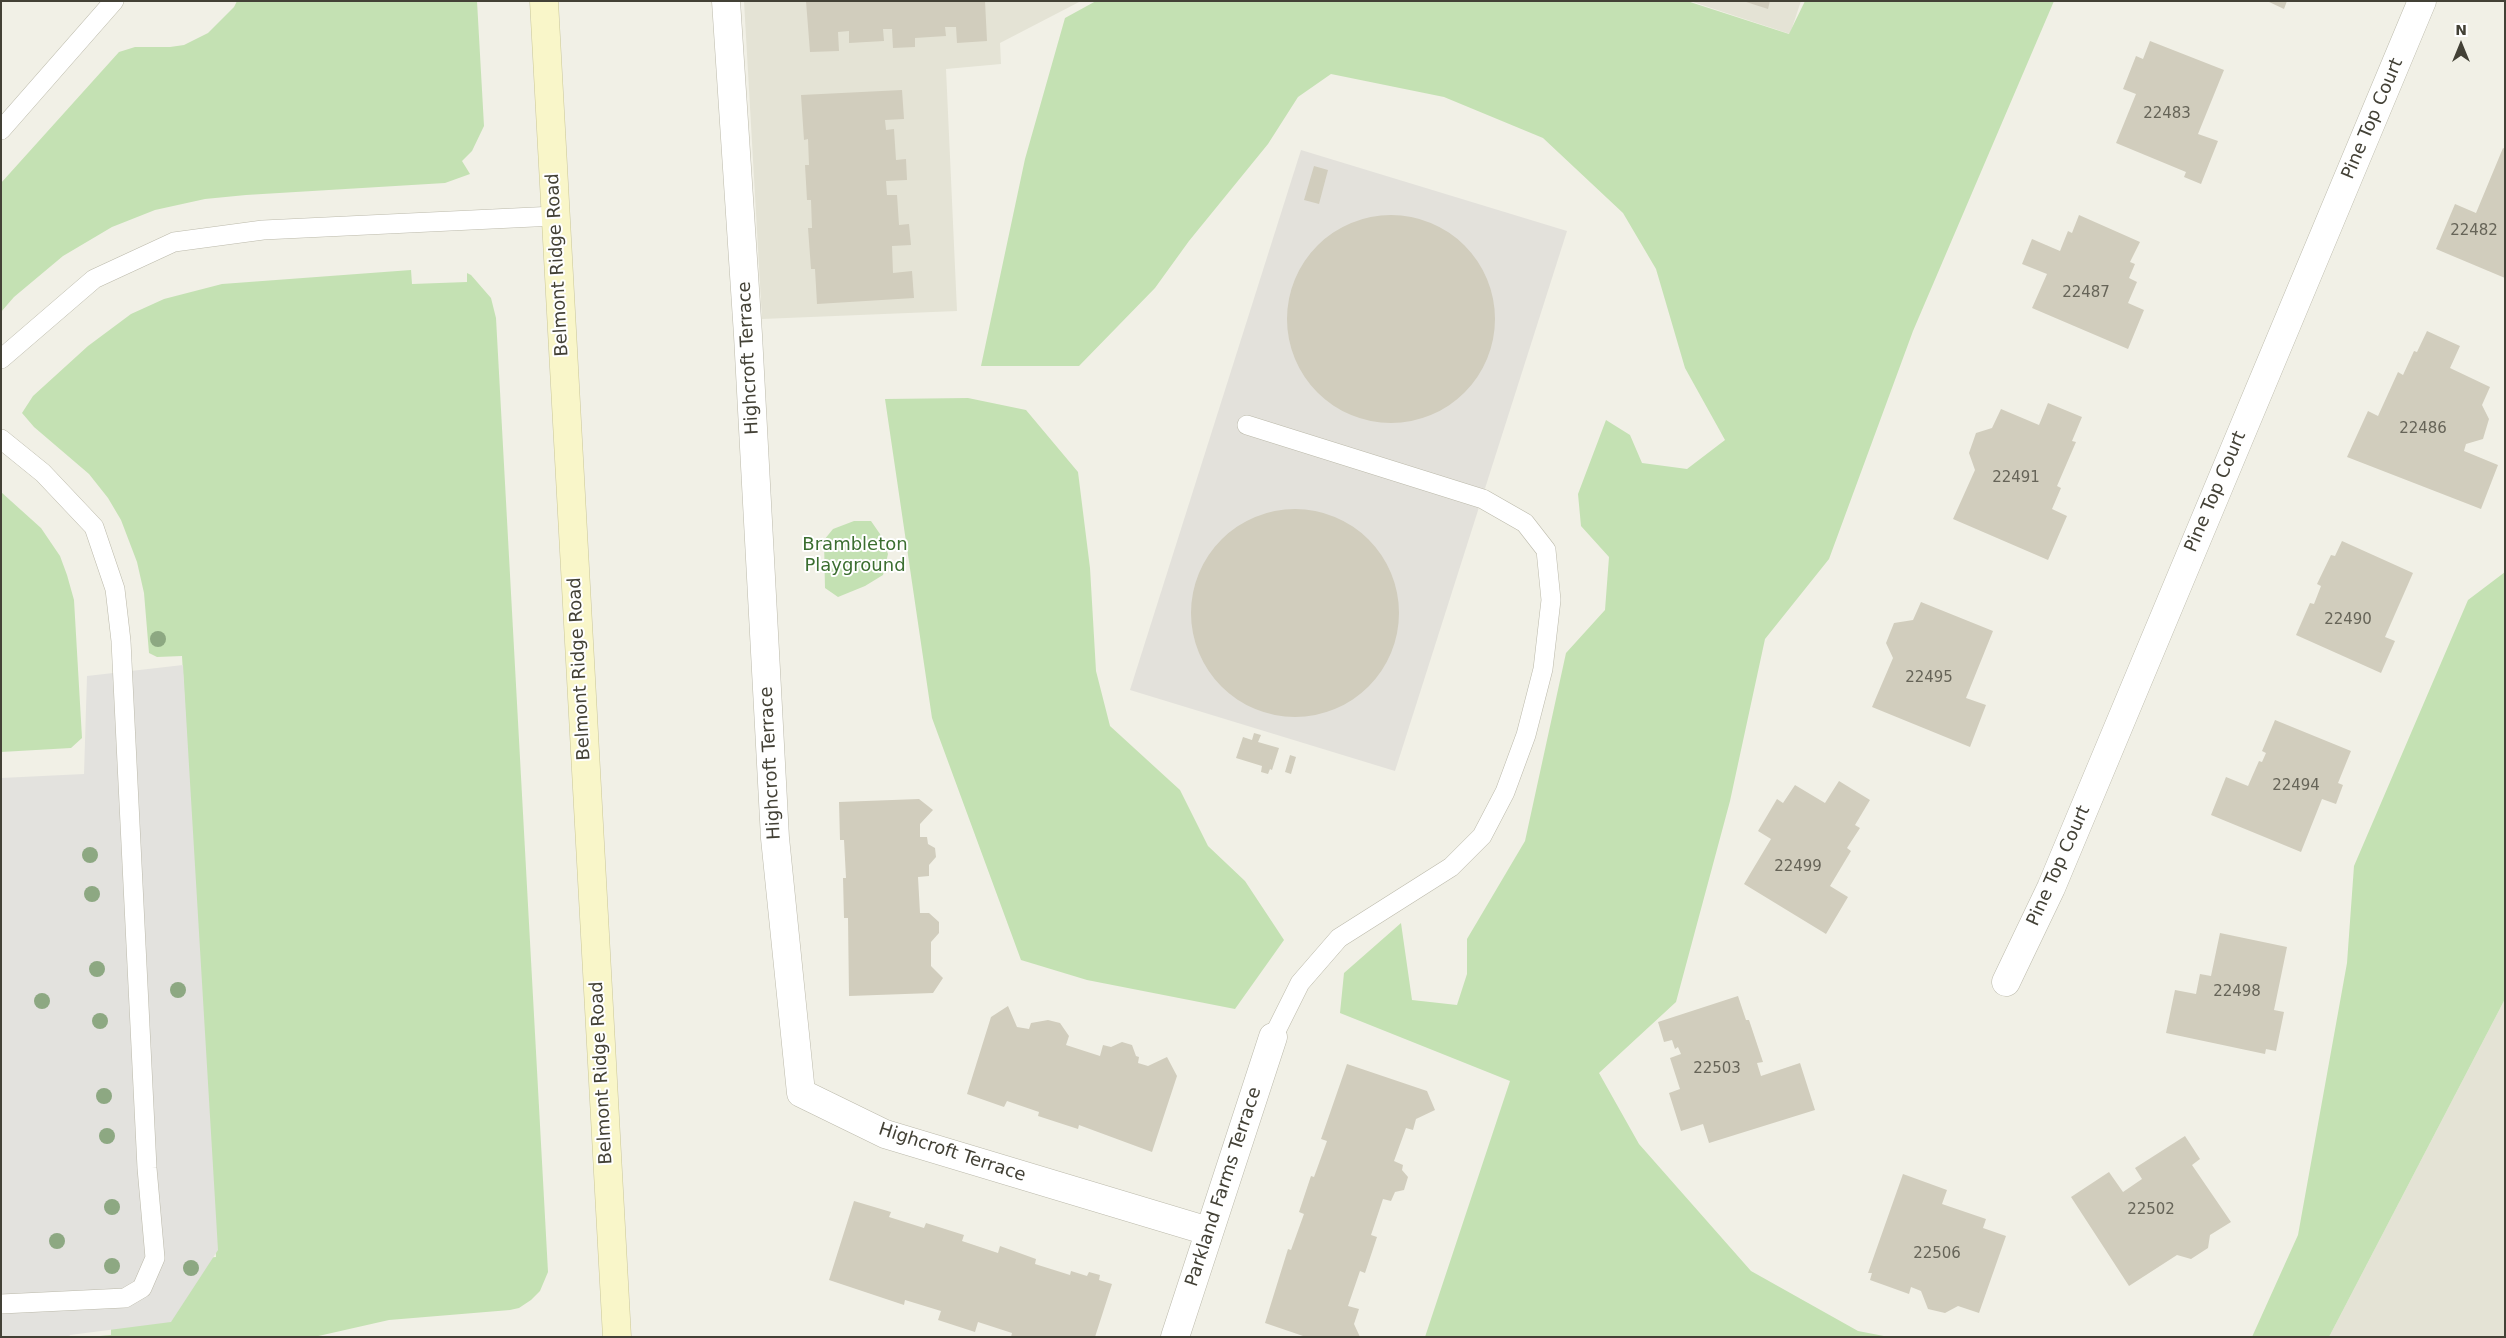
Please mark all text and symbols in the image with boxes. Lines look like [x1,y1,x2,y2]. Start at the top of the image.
north arrow [2436,20,2486,70]
text: N [2455,22,2467,38]
street label: Pine Top Court [2338,55,2408,183]
house number: 22483 [2143,105,2191,123]
street label: Belmont Ridge Road [542,173,574,357]
house number: 22482 [2450,222,2498,240]
street label: Highcroft Terrace [734,281,764,435]
house number: 22487 [2062,284,2110,302]
house number: 22486 [2399,420,2447,438]
street label: Pine Top Court [2181,428,2251,556]
house number: 22491 [1992,469,2040,487]
park label: Brambleton Playground [802,534,908,576]
street label: Belmont Ridge Road [564,577,596,761]
house number: 22490 [2324,611,2372,629]
house number: 22495 [1905,669,1953,687]
street label: Highcroft Terrace [756,686,786,840]
house number: 22494 [2272,777,2320,795]
street label: Pine Top Court [2023,803,2095,929]
house number: 22499 [1774,858,1822,876]
street label: Belmont Ridge Road [586,981,618,1165]
house number: 22498 [2213,983,2261,1001]
house number: 22503 [1693,1060,1741,1078]
street label: Parkland Farms Terrace [1182,1085,1266,1289]
street label: Highcroft Terrace [876,1119,1028,1187]
house number: 22502 [2127,1201,2175,1219]
house number: 22506 [1913,1245,1961,1263]

